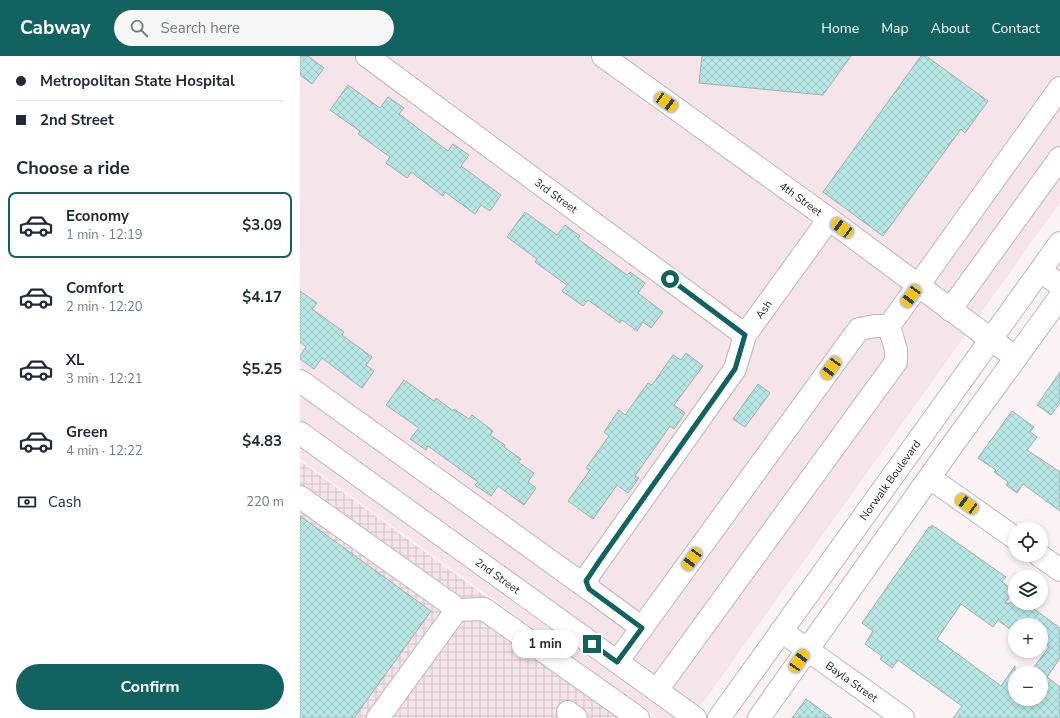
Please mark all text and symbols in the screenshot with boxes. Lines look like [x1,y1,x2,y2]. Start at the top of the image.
search box [114,10,394,46]
text: Cabway [20,15,90,41]
icon: search [128,17,150,39]
text: Search here [160,18,240,38]
text: Home [821,19,859,38]
text: Map [881,19,909,38]
text: About [931,19,970,38]
text: Contact [992,19,1040,38]
text: Metropolitan State Hospital [40,71,235,91]
car [653,90,679,114]
text: 2nd Street [40,110,114,130]
text: Choose a ride [16,156,130,180]
street label: 3rd Street [532,175,581,216]
street label: 4th Street [776,178,826,219]
text: Economy [66,206,129,226]
icon: car [18,207,54,243]
text: $3.09 [242,215,282,235]
car [829,216,855,240]
text: 1 min · 12:19 [66,226,142,244]
route start [661,270,679,288]
text: Comfort [66,278,123,298]
icon: car [18,279,54,315]
car [899,283,923,309]
text: $4.17 [242,287,282,307]
street label: Ash [752,297,775,322]
text: 2 min · 12:20 [66,298,142,316]
text: XL [66,350,85,370]
icon: car [18,351,54,387]
car [819,355,843,381]
text: $5.25 [242,359,282,379]
text: 3 min · 12:21 [66,370,142,388]
text: Green [66,422,108,442]
icon: car [18,423,54,459]
text: $4.83 [242,431,282,451]
street label: Norwalk Boulevard [856,437,924,523]
text: 4 min · 12:22 [66,442,142,460]
icon: cash [16,491,38,513]
text: Cash [48,492,82,512]
car [954,492,980,516]
text: 220 m [246,493,284,511]
map controls [1008,522,1048,706]
button: locate [1008,522,1048,562]
car [680,546,704,572]
street label: 2nd Street [472,554,524,597]
button: layers [1008,570,1048,610]
button: + [1008,618,1048,658]
callout: 1 min [512,630,578,658]
text: 1 min [528,635,562,653]
route end [583,635,601,653]
car [787,648,811,674]
street label: Bayla Street [823,658,881,705]
button: Confirm [16,664,284,710]
button: − [1008,666,1048,706]

